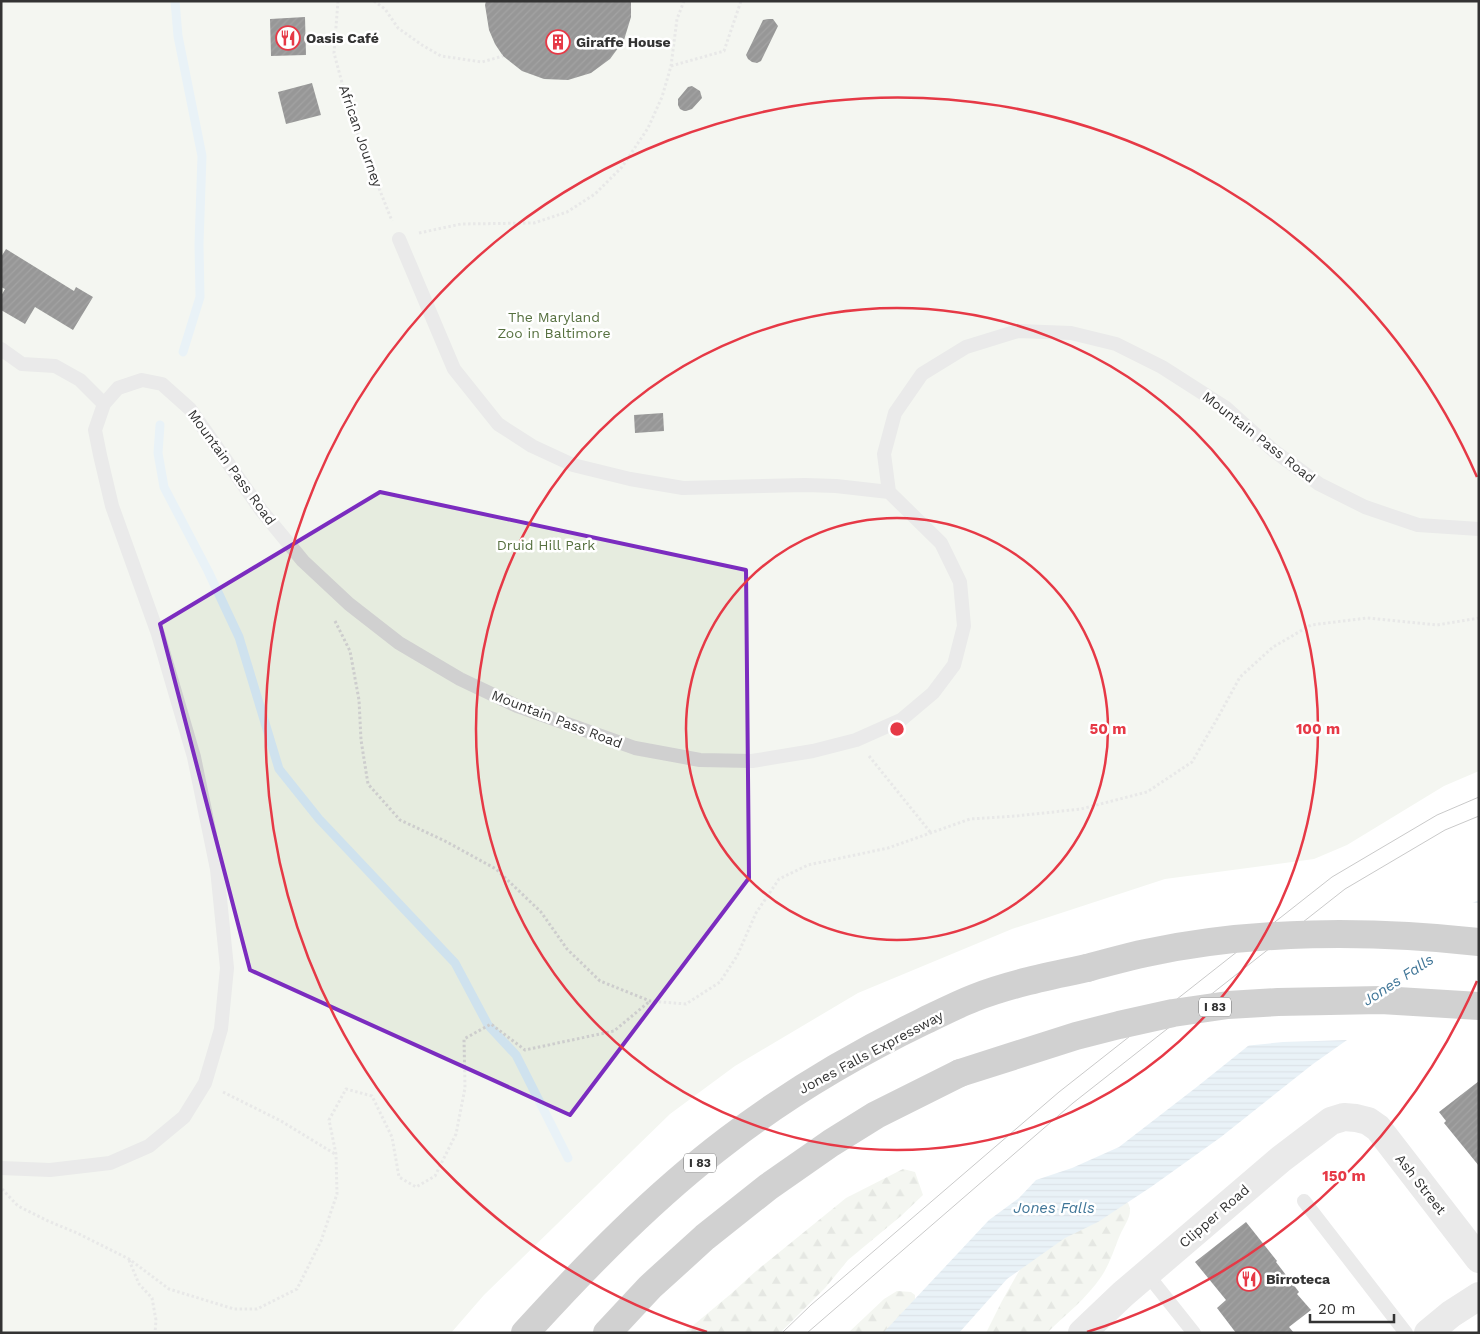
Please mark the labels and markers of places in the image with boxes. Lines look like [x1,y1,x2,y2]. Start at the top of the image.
restaurant icon: Oasis Café [275,25,301,51]
building icon: Giraffe House [545,29,571,55]
place label: Oasis Café [306,30,379,46]
place label: Giraffe House [576,34,671,50]
centre of rings [888,720,906,738]
restaurant icon: Birroteca [1236,1266,1262,1292]
place label: Birroteca [1266,1271,1331,1287]

